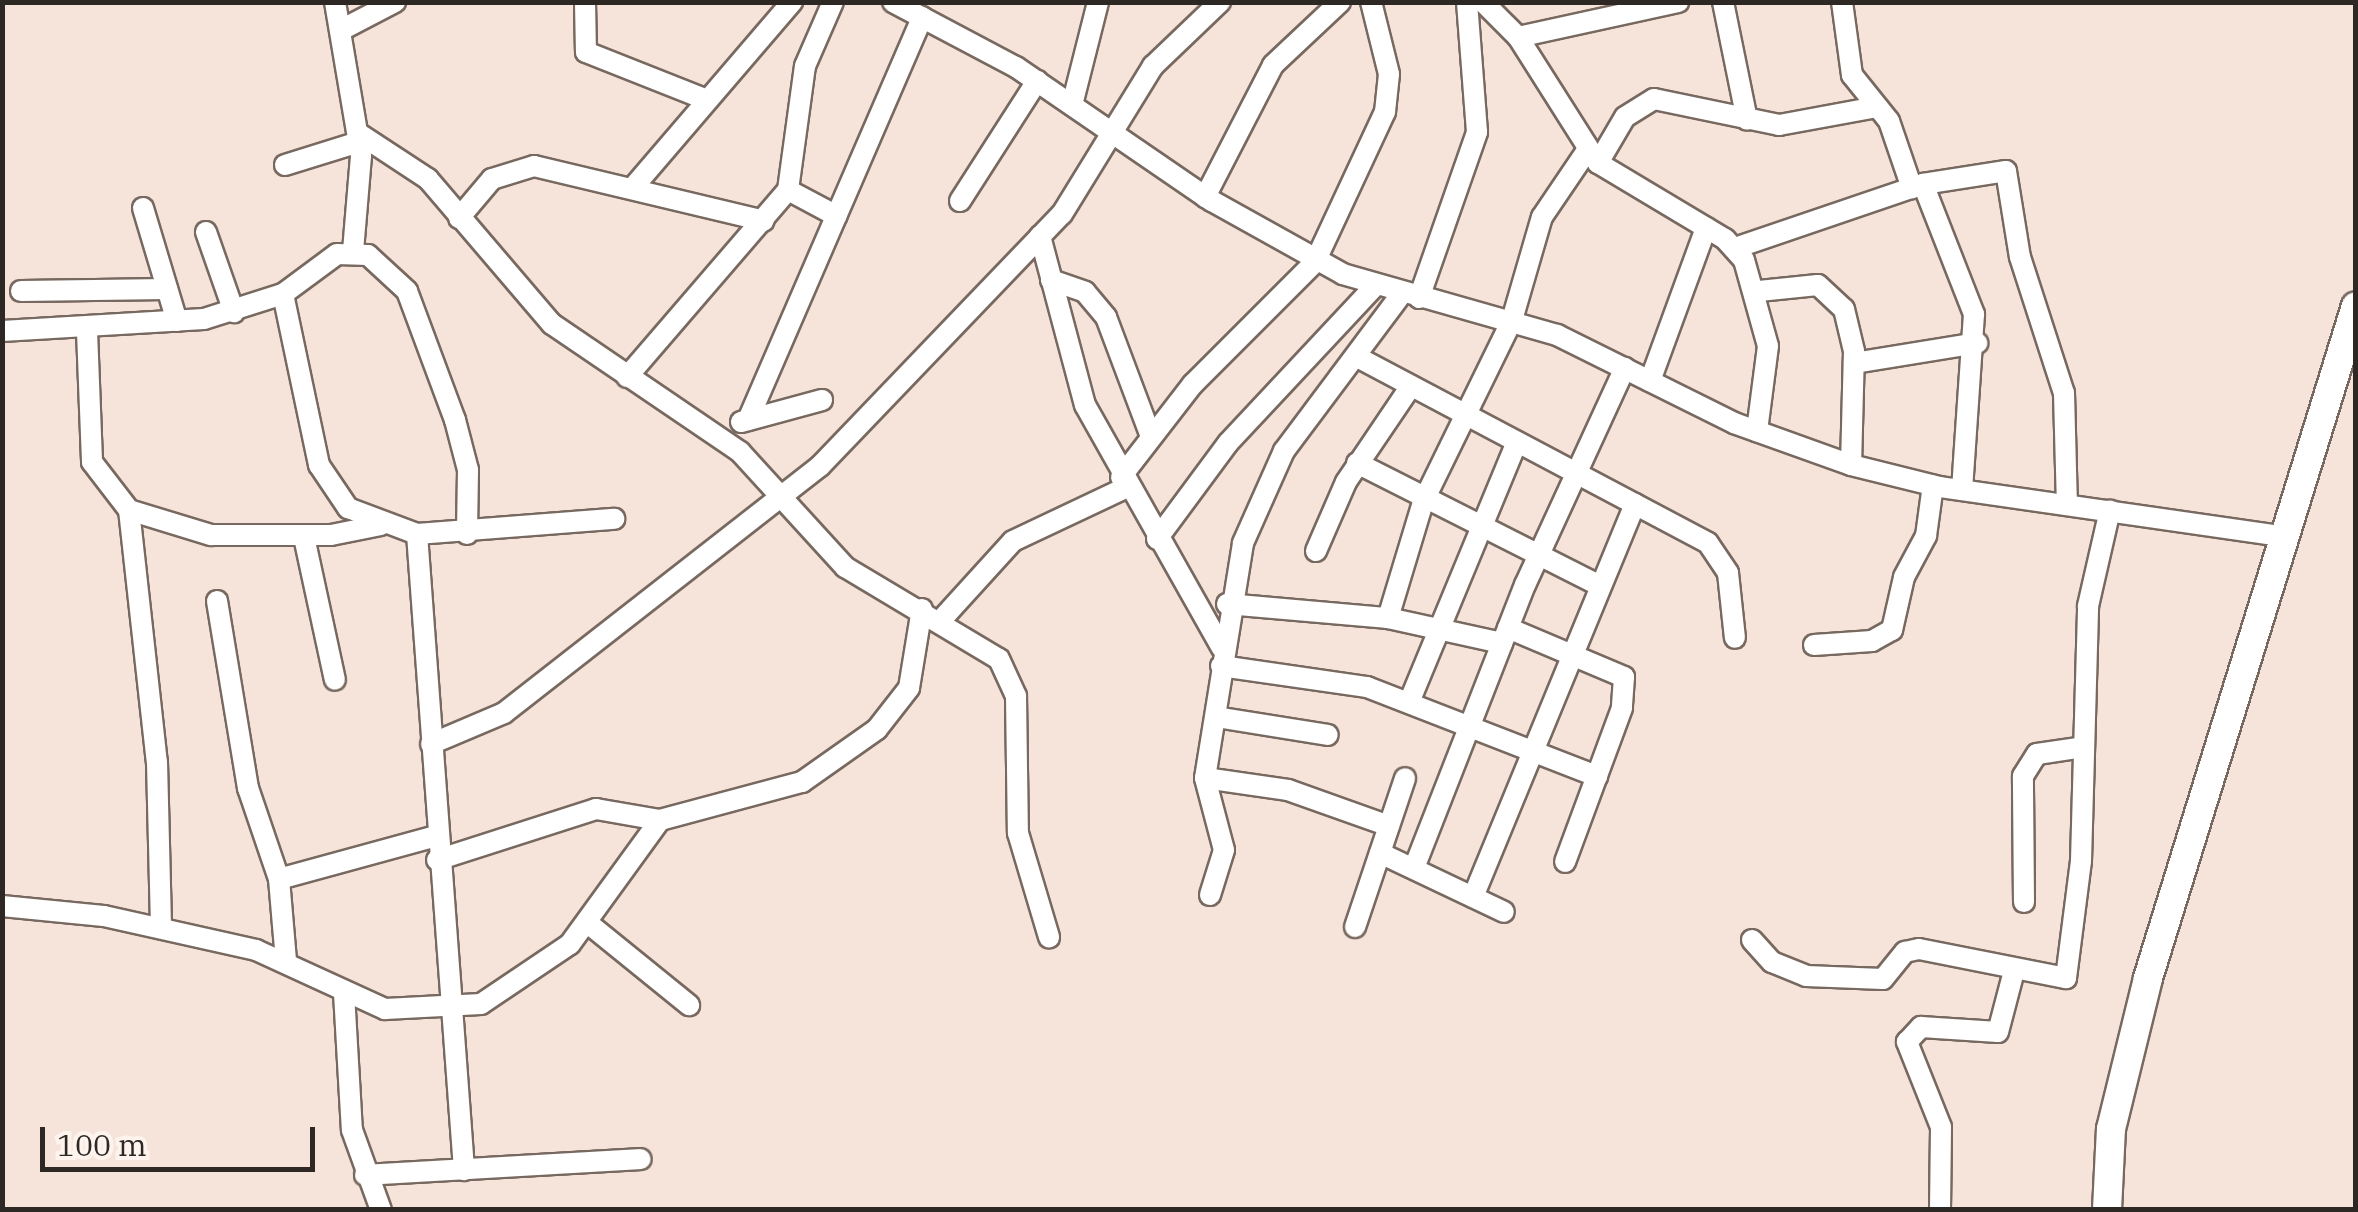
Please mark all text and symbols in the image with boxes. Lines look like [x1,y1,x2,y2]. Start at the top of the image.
scale bar [45,1107,320,1169]
text: 100 m [57,1125,147,1164]

